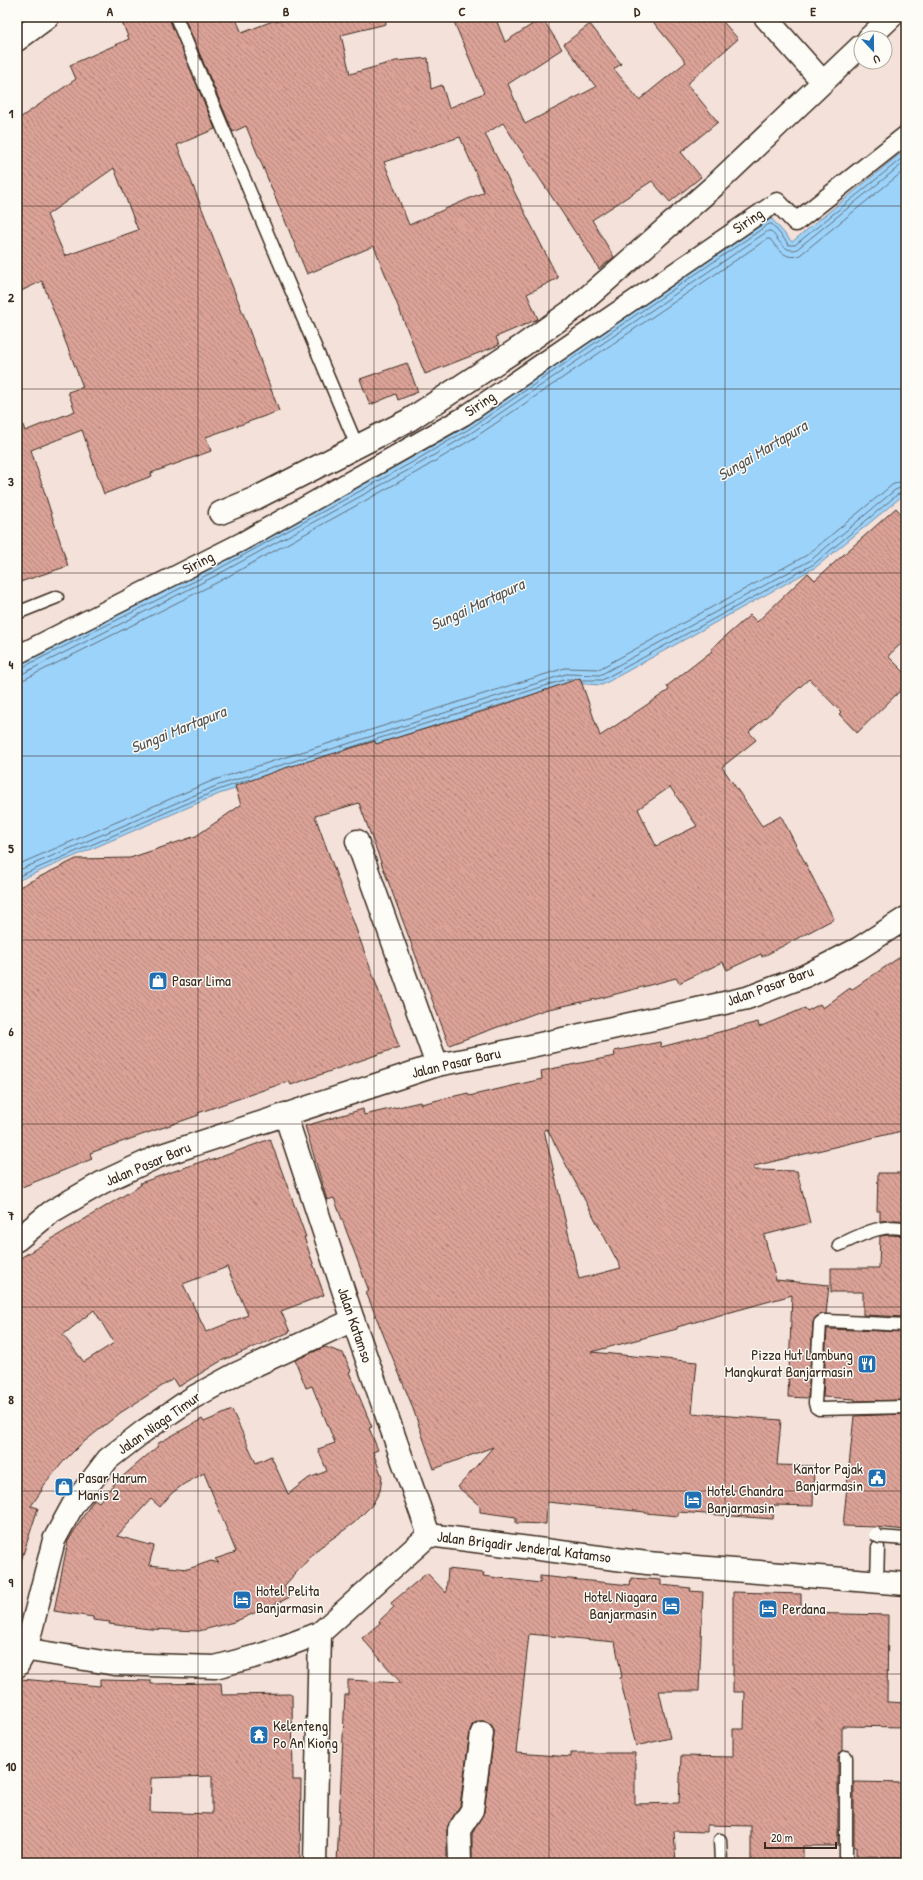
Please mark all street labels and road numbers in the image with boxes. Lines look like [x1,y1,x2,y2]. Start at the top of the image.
street label: Siring [728,203,767,238]
street label: Siring [460,386,499,421]
street label: Siring [178,546,217,579]
street label: Jalan Pasar Baru [724,960,816,1011]
street label: Jalan Pasar Baru [409,1042,502,1083]
street label: Jalan Pasar Baru [102,1136,194,1191]
street label: Jalan Katamso [333,1284,378,1365]
street label: Jalan Niaga Timur [113,1386,205,1459]
street label: Jalan Brigadir Jenderal Katamso [436,1525,612,1568]

